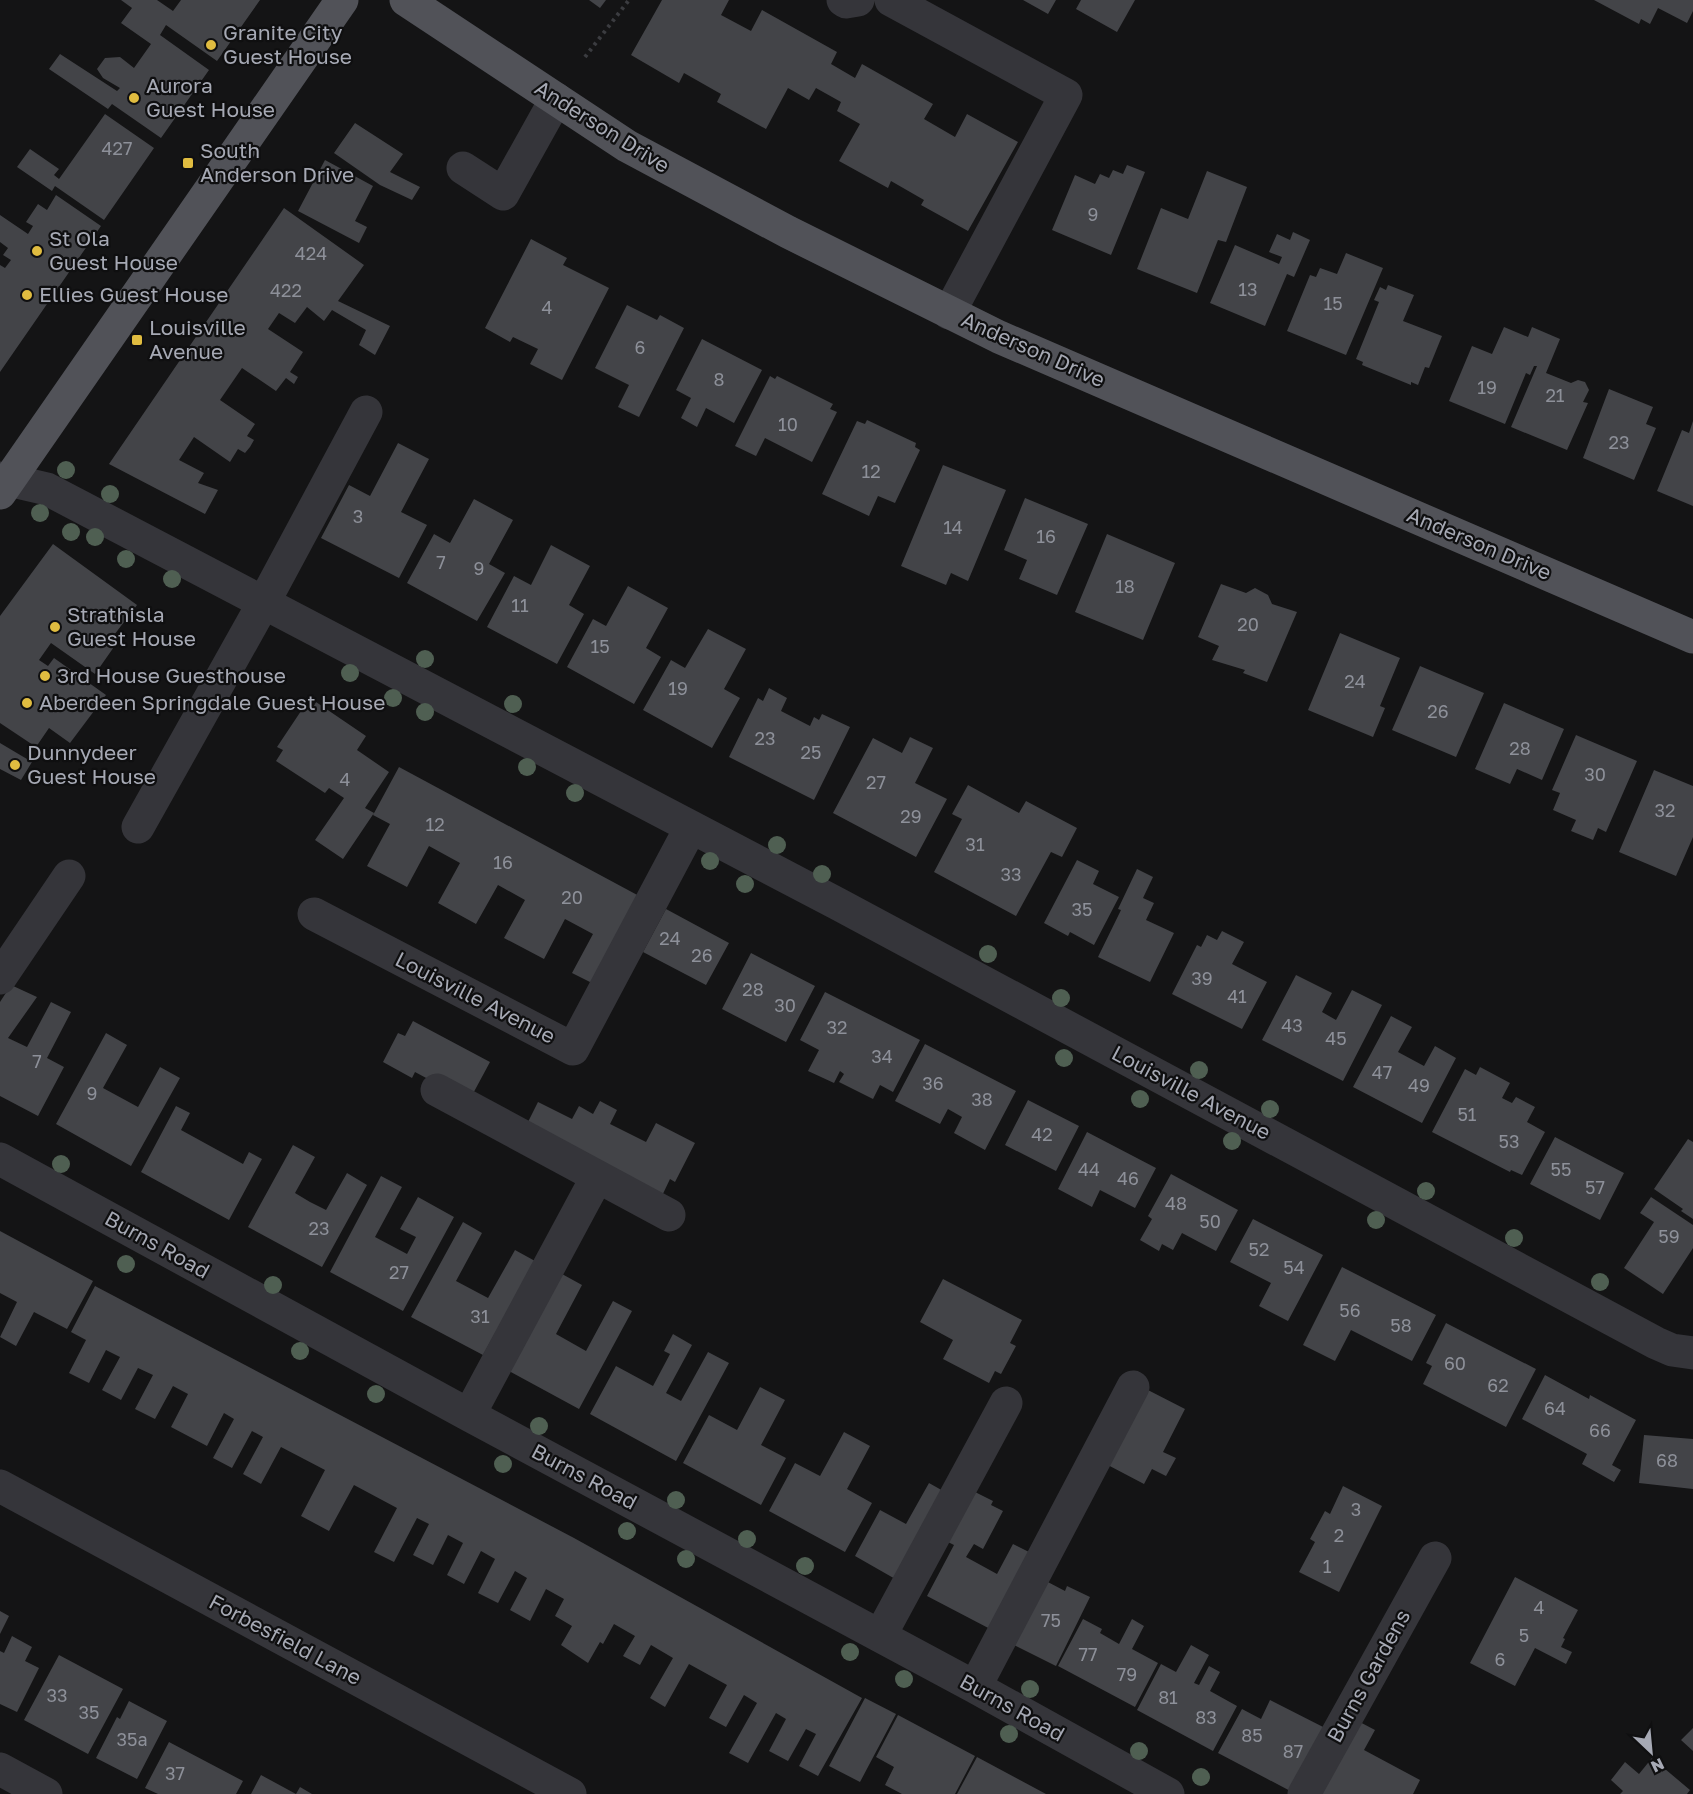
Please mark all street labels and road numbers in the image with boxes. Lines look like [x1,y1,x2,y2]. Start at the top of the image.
street label: Anderson Drive [530,74,675,178]
street label: Anderson Drive [958,306,1109,392]
street label: Anderson Drive [1403,501,1555,585]
street label: Louisville Avenue [391,946,560,1049]
street label: Louisville Avenue [1108,1039,1275,1145]
street label: Burns Road [101,1205,214,1284]
street label: Burns Road [527,1437,642,1515]
street label: Forbesfield Lane [205,1588,366,1690]
street label: Burns Gardens [1321,1604,1415,1747]
street label: Burns Road [956,1668,1069,1747]

